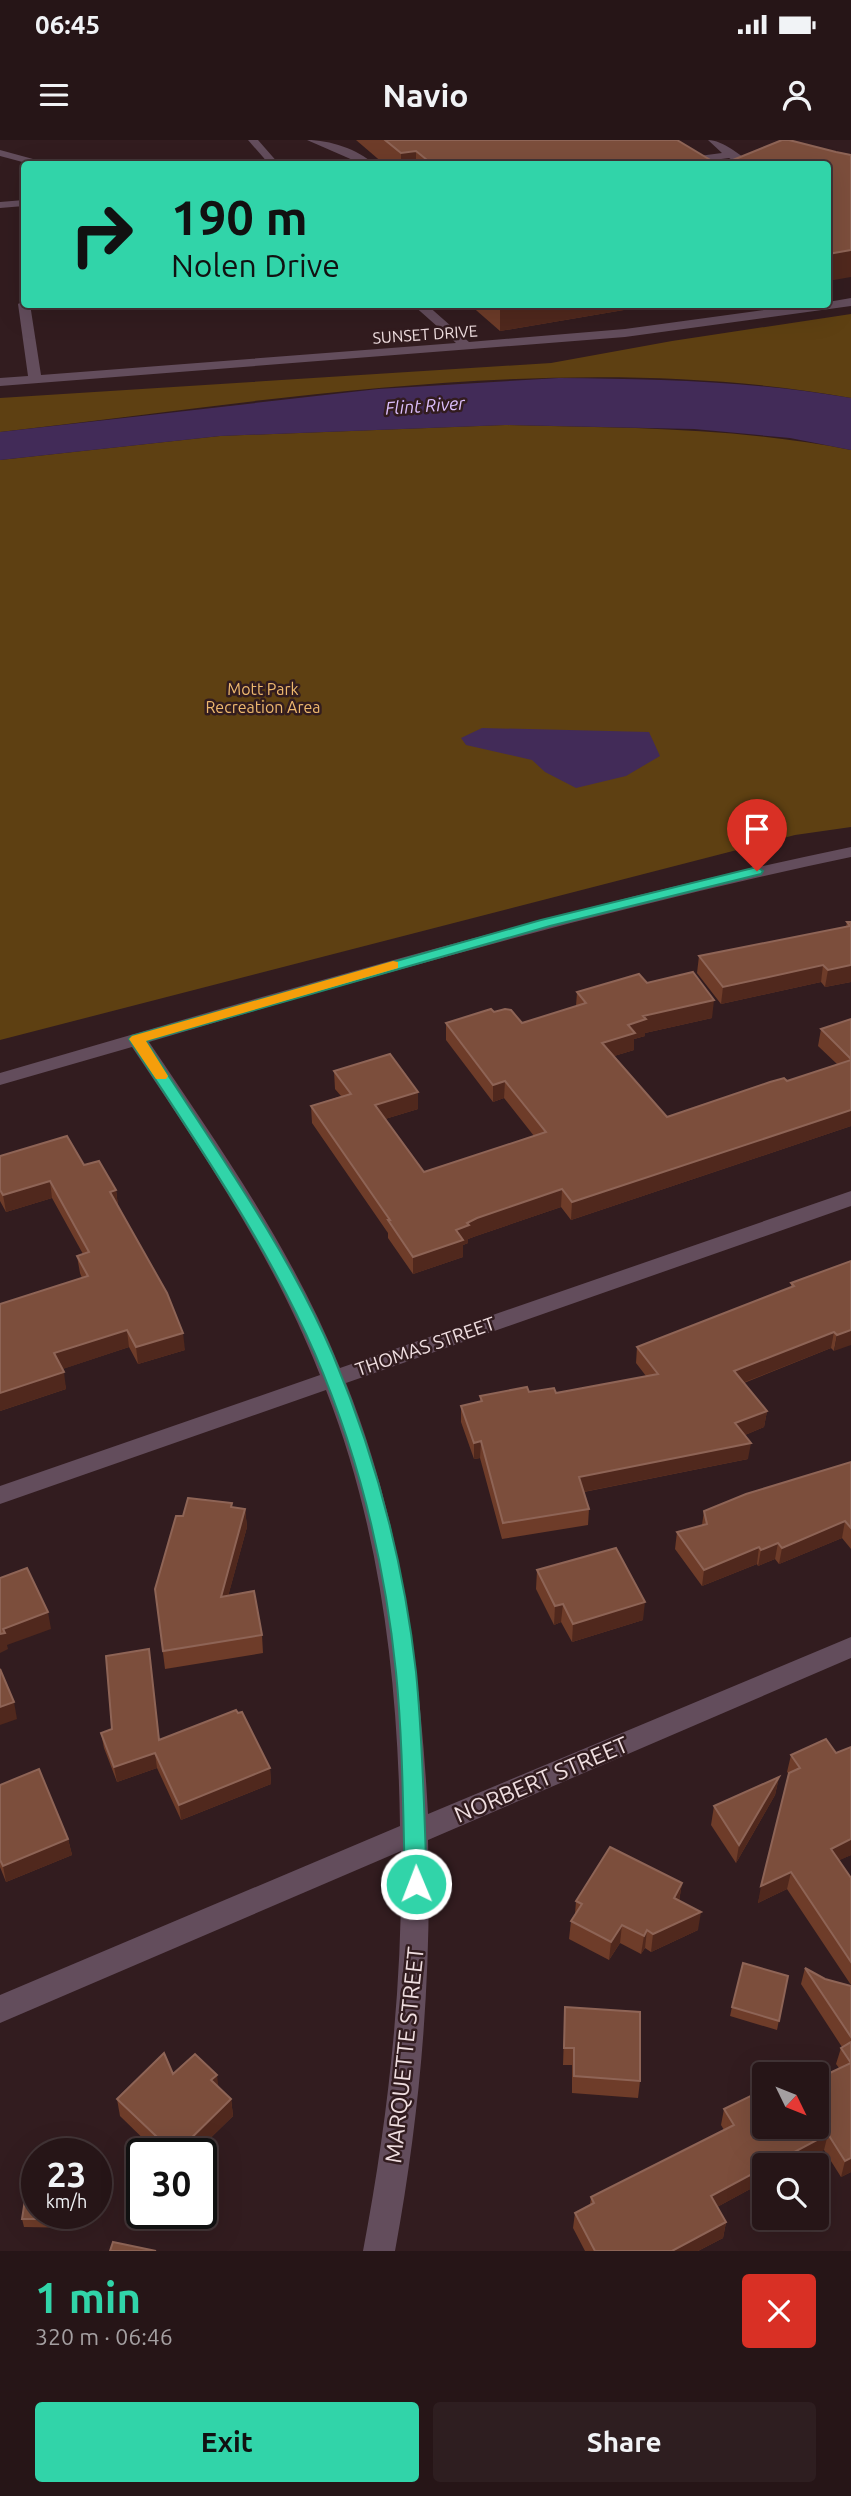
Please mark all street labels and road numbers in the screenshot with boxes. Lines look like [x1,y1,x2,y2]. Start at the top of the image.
street label: SUNSET DRIVE [372,321,478,347]
street label: THOMAS STREET [352,1312,498,1380]
street label: NORBERT STREET [450,1731,632,1827]
street label: MARQUETTE STREET [380,1945,428,2165]

